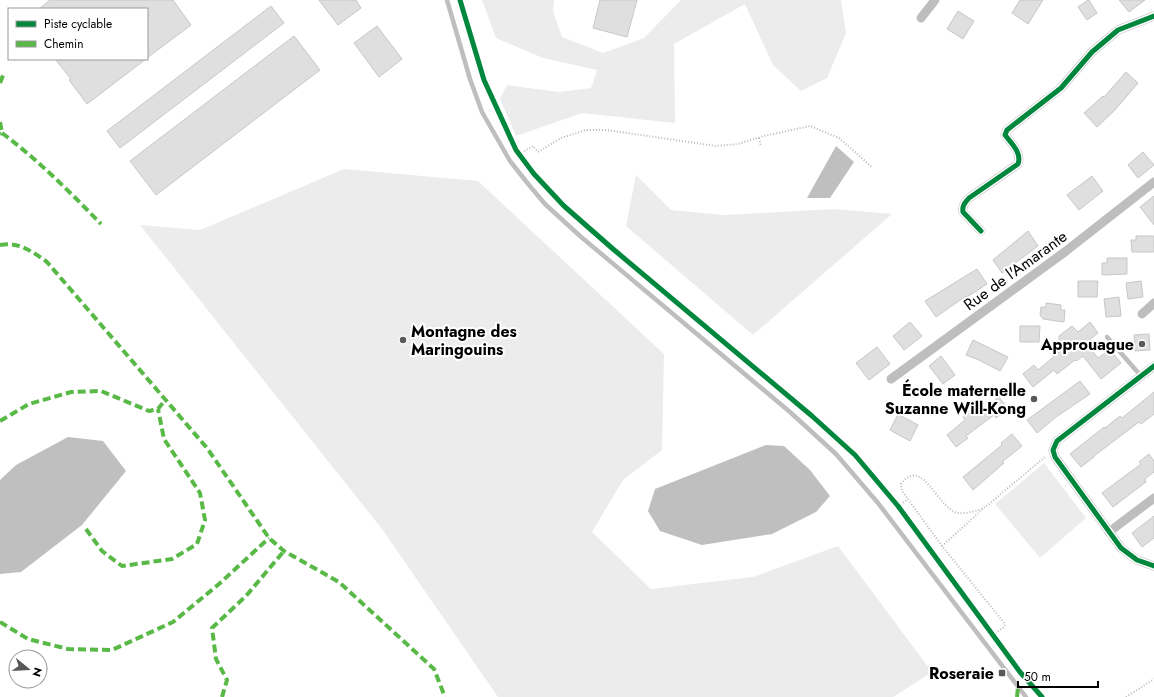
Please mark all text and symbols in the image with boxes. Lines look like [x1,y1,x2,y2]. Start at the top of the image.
legend [8,8,148,60]
text: Piste cyclable [44,15,112,33]
text: Chemin [44,35,83,53]
street label: Rue de l'Amarante [959,225,1072,316]
place label: Montagne des Maringouins [411,320,517,361]
place label: Approuague [1040,333,1134,356]
marker: Montagne des Maringouins [398,335,408,345]
marker: Approuague [1137,339,1147,349]
place label: École maternelle Suzanne Will-Kong [885,379,1026,420]
marker: École maternelle Suzanne Will-Kong [1029,394,1039,404]
north arrow [8,649,48,689]
place label: Roseraie [929,662,994,685]
scale bar [1018,663,1098,689]
text: N [29,665,46,679]
marker: Roseraie [997,668,1007,678]
text: 50 m [1024,668,1051,686]

